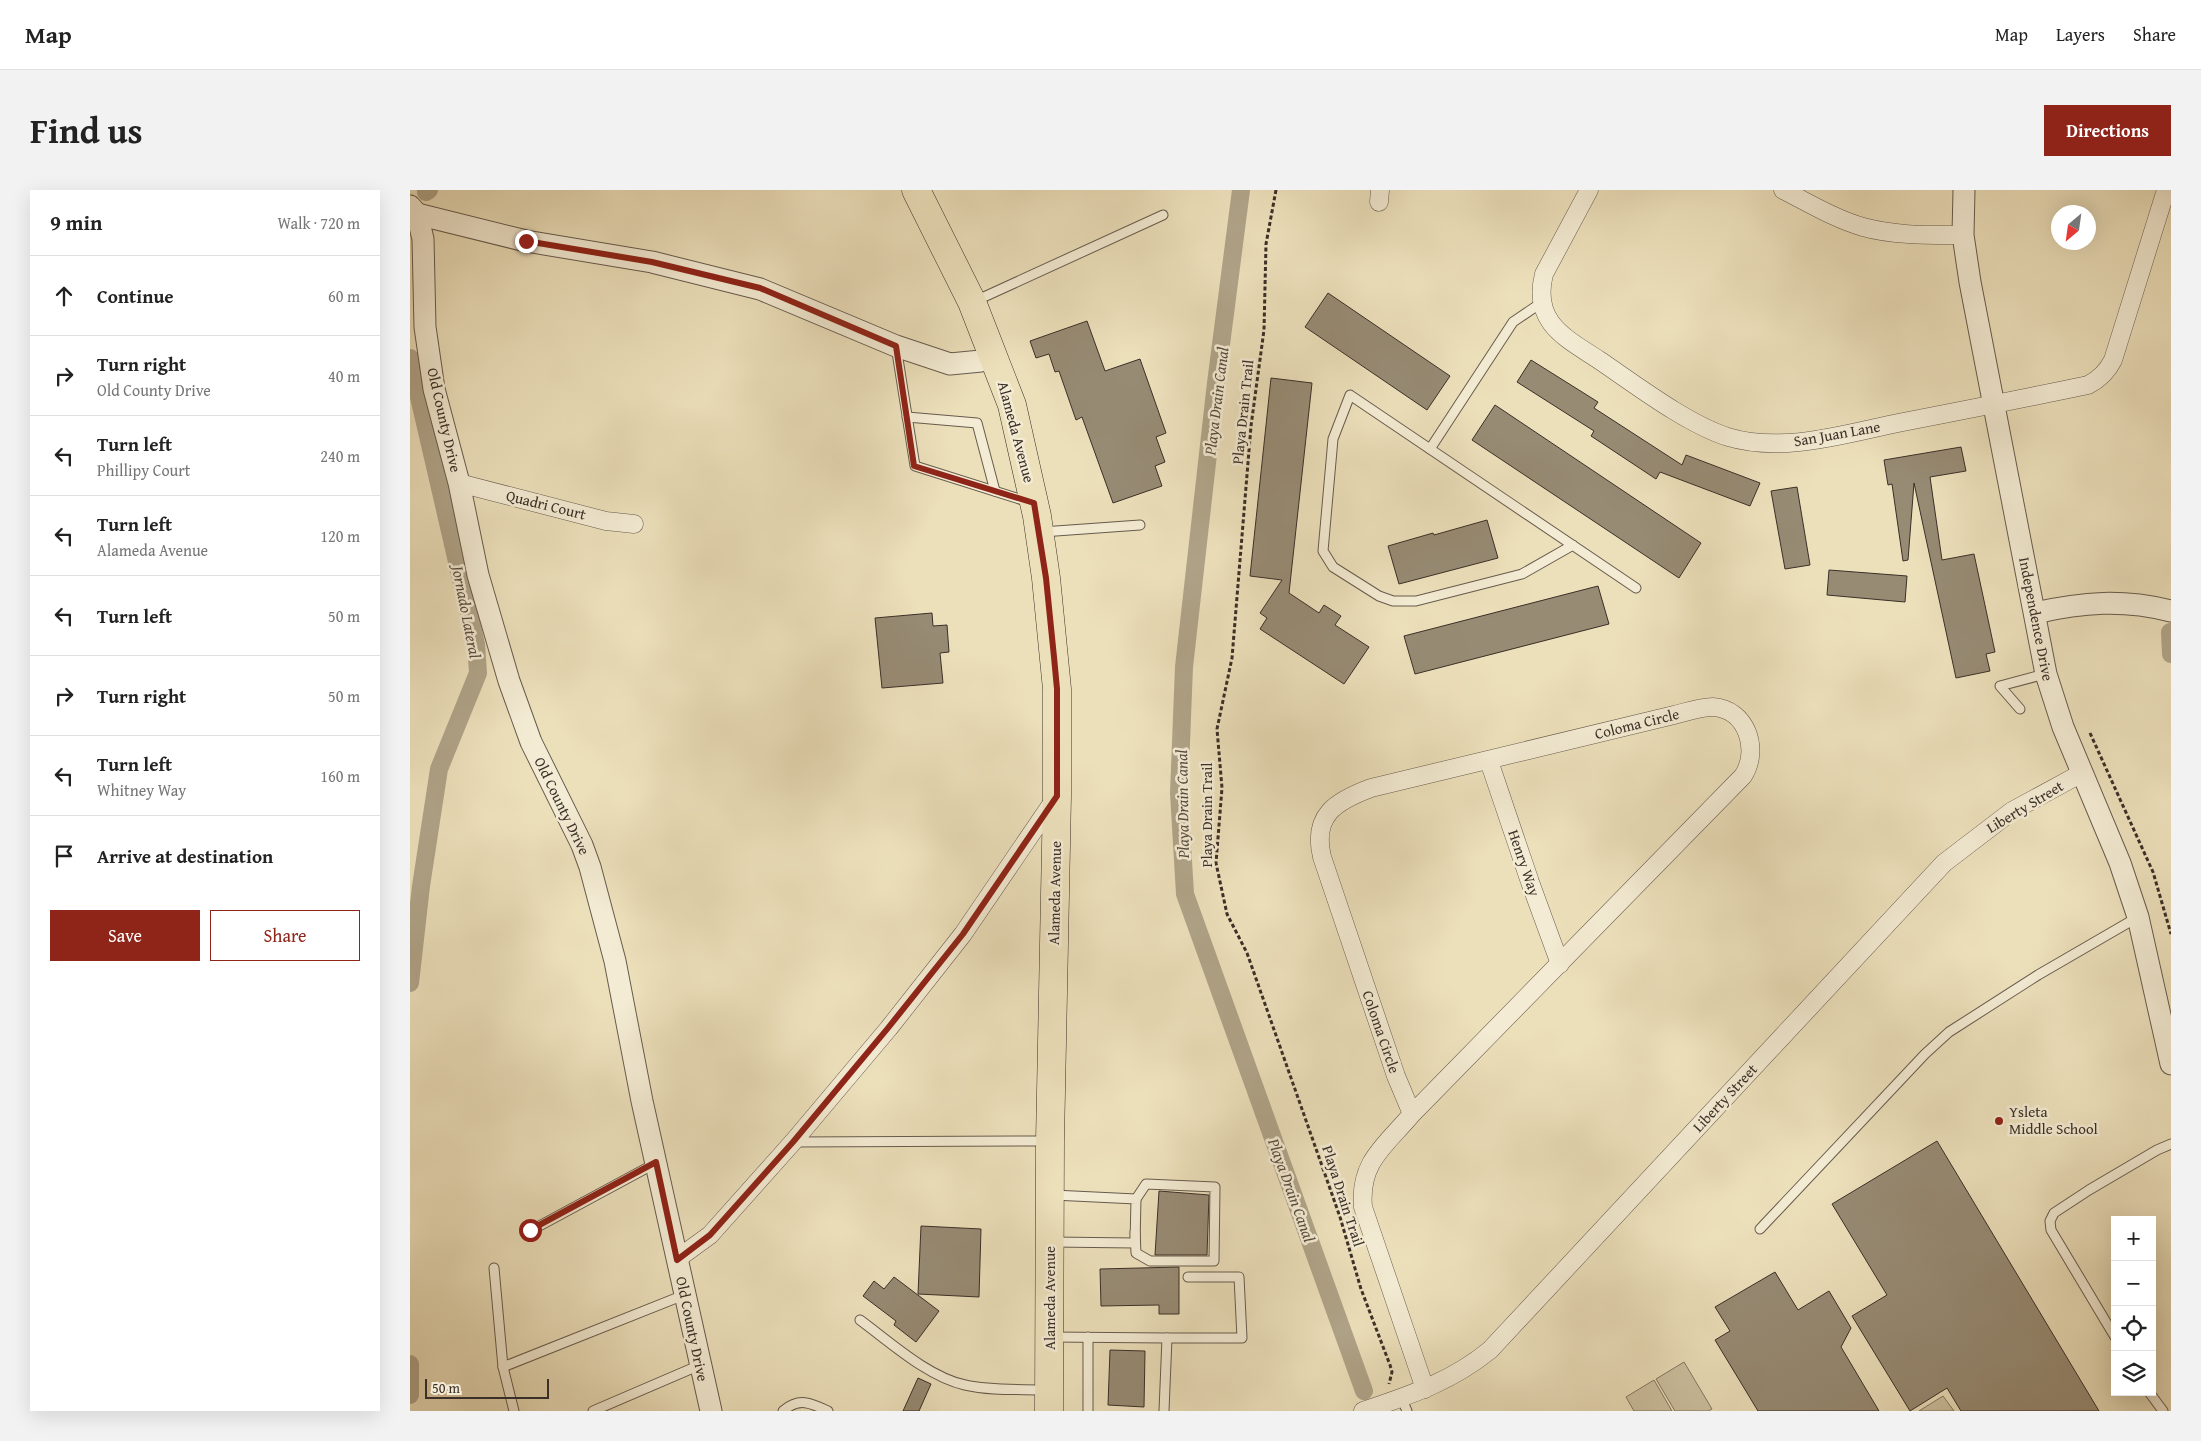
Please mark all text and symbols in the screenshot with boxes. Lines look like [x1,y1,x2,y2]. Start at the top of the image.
text: Map [25,17,72,52]
text: Map [1995,21,2028,48]
text: Layers [2056,21,2105,48]
text: Share [2133,21,2176,48]
text: Find us [30,105,143,156]
button: Directions [2044,105,2171,156]
north arrow [2051,205,2096,250]
text: 9 min [50,207,102,238]
text: Walk · 720 m [277,211,360,235]
route end [515,230,538,253]
icon: ahead [50,282,78,310]
text: Continue [97,282,174,310]
text: 60 m [328,284,360,308]
water label: Playa Drain Canal [1197,345,1235,457]
text: Turn right [97,350,186,378]
street label: Playa Drain Trail [1227,359,1258,465]
icon: right [50,362,78,390]
text: 40 m [328,364,360,388]
street label: Old County Drive [422,366,467,474]
text: Old County Drive [97,378,211,402]
street label: Alameda Avenue [993,379,1040,485]
street label: San Juan Lane [1792,416,1882,451]
text: Turn left [97,430,172,458]
icon: left [50,442,78,470]
text: 240 m [320,444,360,468]
text: Phillipy Court [97,458,190,482]
street label: Quadri Court [504,484,589,525]
text: Turn left [97,510,172,538]
icon: left [50,522,78,550]
text: 120 m [320,524,360,548]
text: Alameda Avenue [97,538,208,562]
street label: Independence Drive [2014,555,2059,683]
water label: Jornado Lateral [446,561,488,660]
icon: left [50,602,78,630]
text: Turn left [97,602,172,630]
text: 50 m [328,604,360,628]
icon: right [50,682,78,710]
text: Turn right [97,682,186,710]
text: 50 m [328,684,360,708]
street label: Coloma Circle [1592,703,1681,744]
water label: Playa Drain Canal [1169,749,1195,860]
text: Turn left [97,750,172,778]
street label: Old County Drive [530,753,595,858]
icon: left [50,762,78,790]
street label: Playa Drain Trail [1196,762,1217,868]
text: 160 m [320,764,360,788]
street label: Liberty Street [1982,775,2068,838]
text: Whitney Way [97,778,186,802]
street label: Henry Way [1503,827,1546,899]
street label: Alameda Avenue [1043,841,1066,945]
icon: arrive [50,842,78,870]
text: Arrive at destination [97,842,273,870]
button: Save [50,910,200,961]
button: Share [210,910,360,961]
street label: Coloma Circle [1357,988,1405,1076]
street label: Liberty Street [1687,1058,1762,1136]
place label: Ysleta Middle School [2009,1101,2098,1139]
marker: Ysleta Middle School [1993,1115,2005,1127]
water label: Playa Drain Canal [1262,1134,1322,1245]
street label: Playa Drain Trail [1317,1143,1370,1249]
map controls [2111,1216,2156,1396]
button: + [2111,1216,2156,1261]
route start [519,1219,542,1242]
street label: Alameda Avenue [1039,1246,1060,1350]
button: − [2111,1261,2156,1306]
street label: Old County Drive [671,1275,714,1383]
button: locate [2111,1306,2156,1351]
button: layers [2111,1351,2156,1396]
scale bar [425,1376,549,1399]
text: 50 m [432,1378,460,1398]

